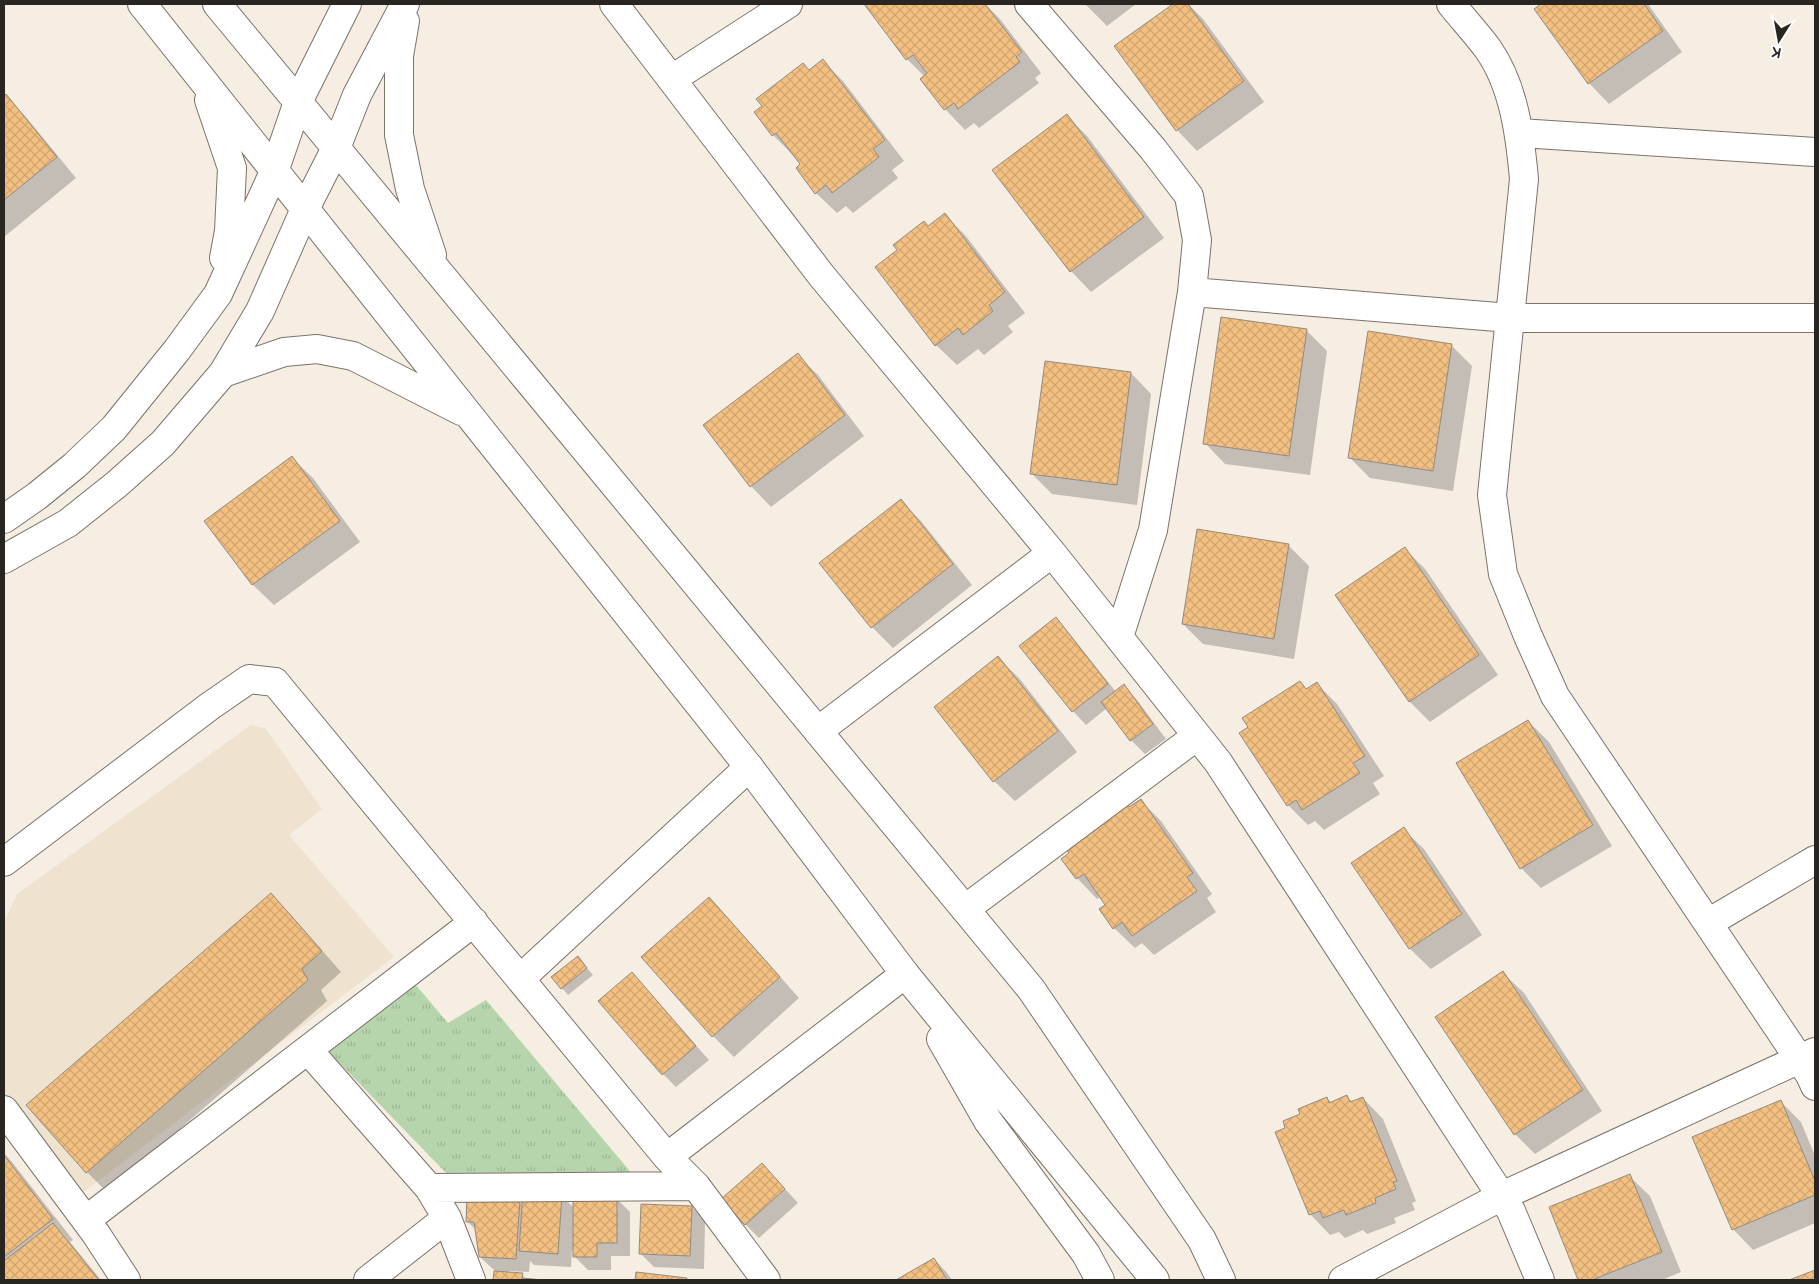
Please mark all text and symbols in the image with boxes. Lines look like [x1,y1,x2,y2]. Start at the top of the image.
north arrow [1754,15,1804,65]
text: K [1770,43,1783,62]

